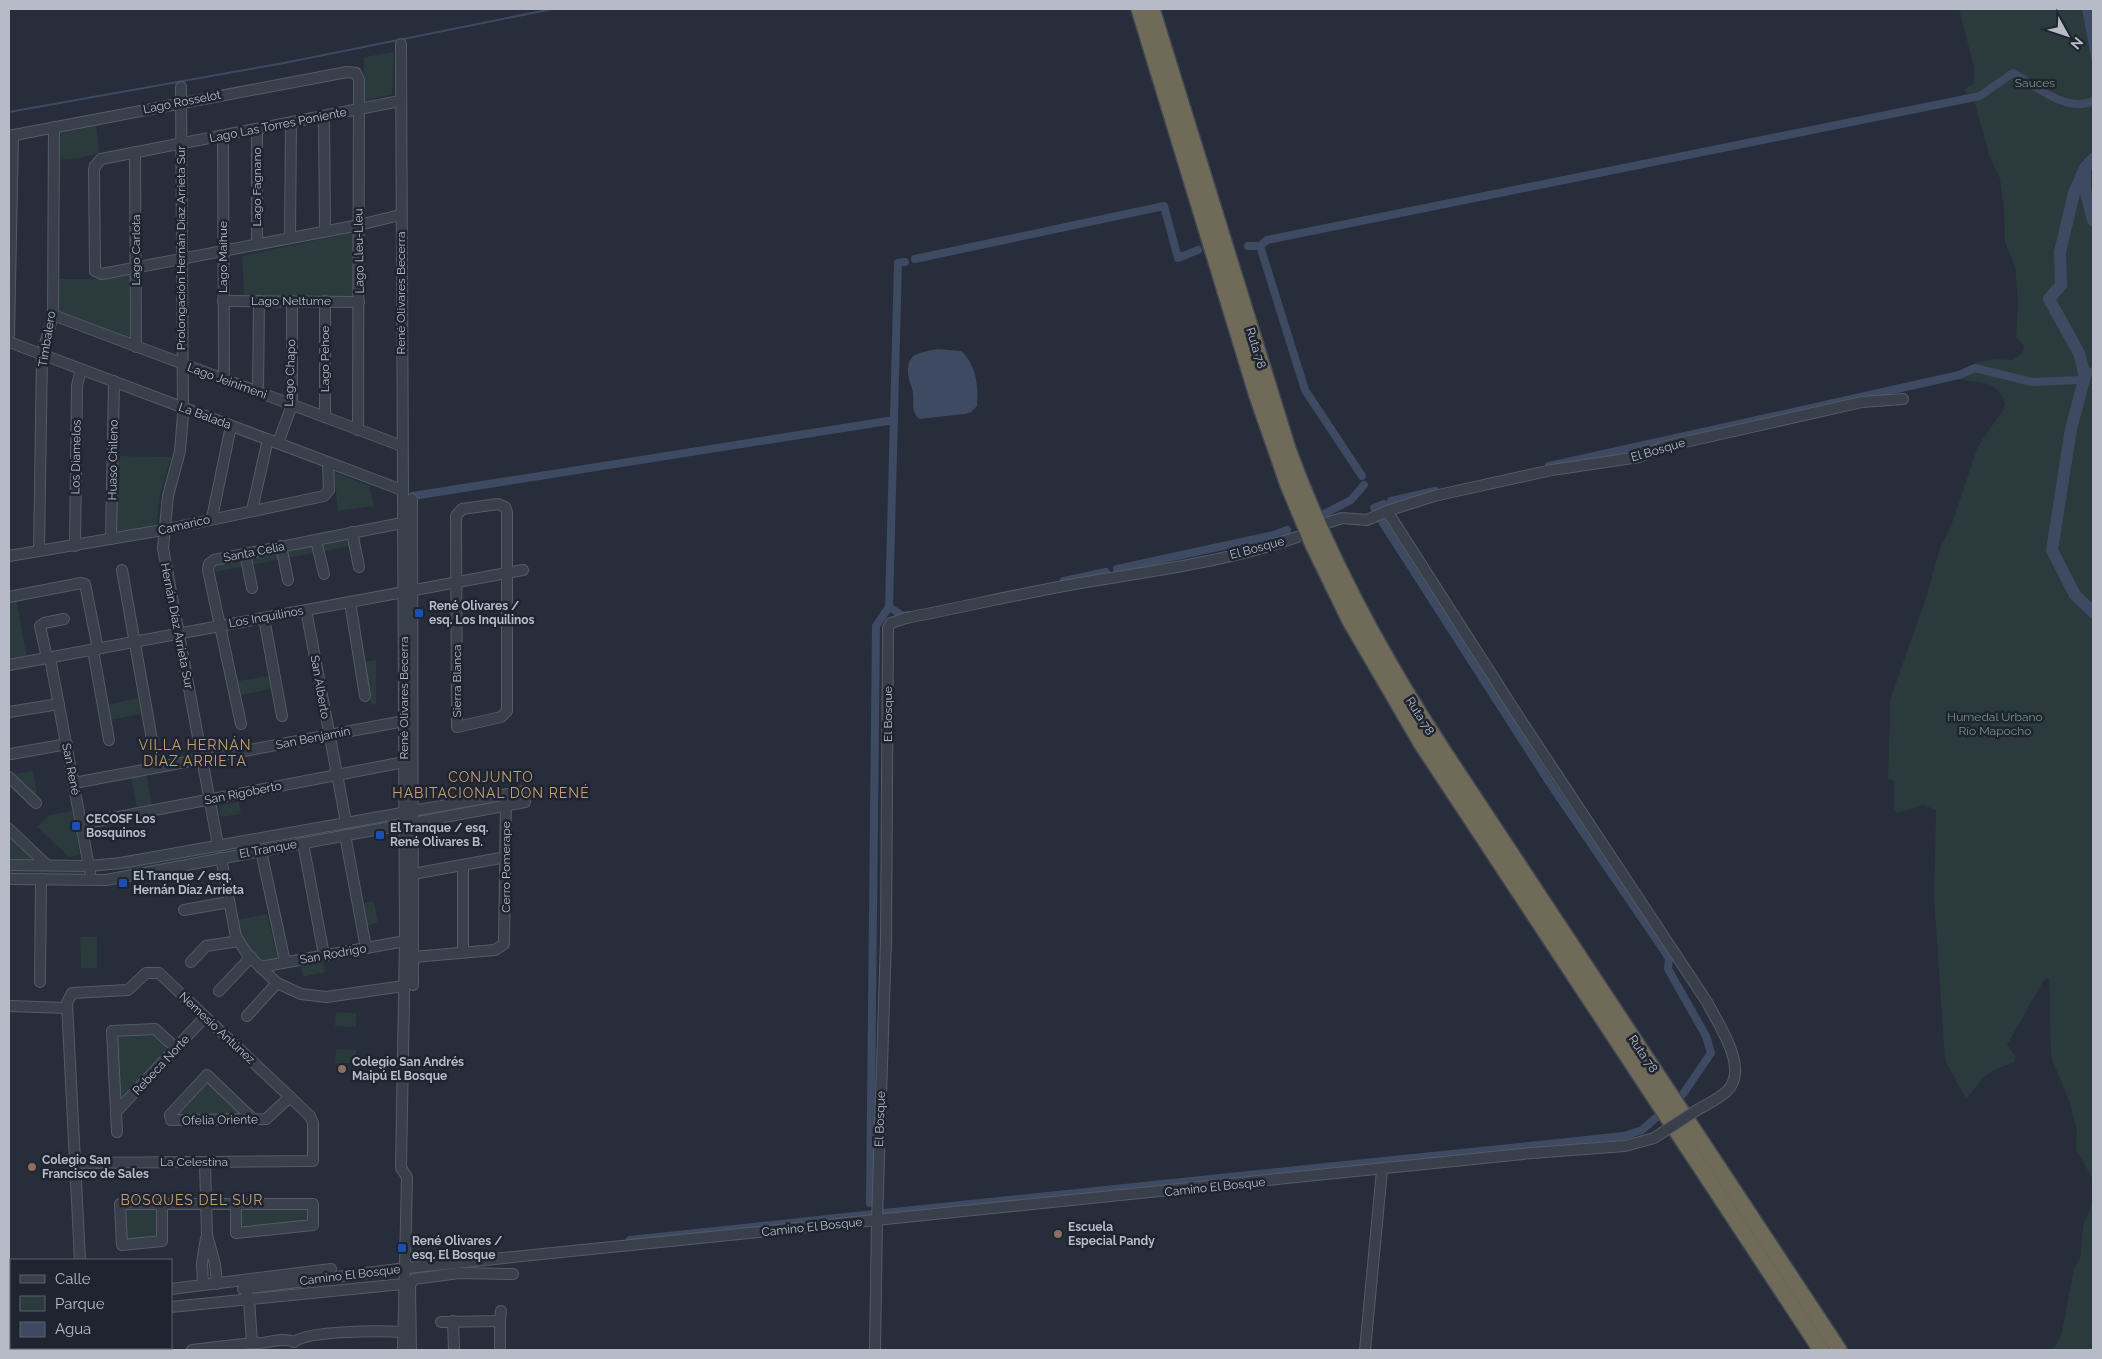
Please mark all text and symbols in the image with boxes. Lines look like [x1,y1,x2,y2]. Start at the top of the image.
north arrow [2042,10,2092,60]
text: N [2067,34,2087,53]
park label: Sauces [2015,76,2055,90]
street label: Lago Rosselot [142,88,222,116]
street label: Lago Las Torres Poniente [208,105,348,145]
street label: Prolongación Hernán Díaz Arrieta Sur [174,145,188,350]
street label: Lago Fagnano [250,147,264,227]
street label: Lago Lleu-Lleu [351,208,367,294]
street label: Lago Carlota [129,214,143,286]
street label: Lago Maihue [216,221,230,293]
street label: René Olivares Becerra [394,232,408,354]
street label: Lago Neltume [251,294,331,308]
street label: Timbalero [36,310,58,368]
street label: Lago Pehoe [318,326,332,392]
street label: Ruta 78 [1243,326,1269,370]
street label: Lago Chapo [282,339,298,407]
street label: Lago Jeinimeni [185,360,269,402]
street label: La Balada [177,400,233,432]
street label: Los Diamelos [68,419,84,495]
street label: Huaso Chileno [105,419,121,501]
street label: El Bosque [1629,436,1687,464]
street label: Camarico [157,512,211,538]
street label: El Bosque [1228,534,1286,562]
street label: Santa Celia [222,539,286,565]
street label: Hernán Díaz Arrieta Sur [158,562,196,691]
place label: René Olivares / esq. Los Inquilinos [429,599,534,627]
street label: Los Inquilinos [227,603,305,630]
marker: René Olivares / esq. Los Inquilinos [413,607,425,619]
street label: René Olivares Becerra [397,637,411,759]
street label: Sierra Blanca [450,645,464,717]
street label: San Alberto [307,654,333,720]
street label: El Bosque [881,686,895,742]
street label: Ruta 78 [1403,694,1437,738]
park label: Humedal Urbano Río Mapocho [1947,710,2043,738]
street label: San Benjamín [274,724,352,752]
district label: VILLA HERNÁN DÍAZ ARRIETA [139,736,251,769]
street label: San René [59,742,83,796]
district label: CONJUNTO HABITACIONAL DON RENÉ [392,769,590,801]
street label: San Rigoberto [203,779,283,807]
place label: CECOSF Los Bosquinos [86,812,156,840]
marker: CECOSF Los Bosquinos [70,820,82,832]
place label: El Tranque / esq. René Olivares B. [390,821,489,849]
street label: Cerro Pomerape [499,821,513,913]
marker: El Tranque / esq. René Olivares B. [374,829,386,841]
street label: El Tranque [238,837,298,861]
place label: El Tranque / esq. Hernán Díaz Arrieta [133,869,244,897]
marker: El Tranque / esq. Hernán Díaz Arrieta [117,877,129,889]
street label: San Rodrigo [299,941,367,967]
street label: Nemesio Antúnez [176,989,258,1067]
street label: Rebeca Norte [130,1032,192,1098]
street label: Ruta 78 [1625,1033,1661,1075]
place label: Colegio San Andrés Maipú El Bosque [352,1055,464,1083]
marker: Colegio San Andrés Maipú El Bosque [336,1063,348,1075]
street label: El Bosque [872,1091,888,1147]
street label: Ofelia Oriente [182,1112,258,1128]
place label: Colegio San Francisco de Sales [42,1153,149,1181]
street label: La Celestina [160,1155,228,1169]
marker: Colegio San Francisco de Sales [26,1161,38,1173]
street label: Camino El Bosque [1164,1175,1266,1199]
district label: BOSQUES DEL SUR [121,1192,264,1208]
street label: Camino El Bosque [761,1215,863,1239]
place label: Escuela Especial Pandy [1068,1220,1155,1248]
marker: Escuela Especial Pandy [1052,1228,1064,1240]
place label: René Olivares / esq. El Bosque [412,1234,503,1262]
marker: René Olivares / esq. El Bosque [396,1242,408,1254]
legend [10,1259,172,1349]
street label: Camino El Bosque [299,1262,401,1288]
text: Calle [55,1270,91,1288]
text: Parque [55,1295,105,1313]
text: Agua [55,1320,91,1338]

